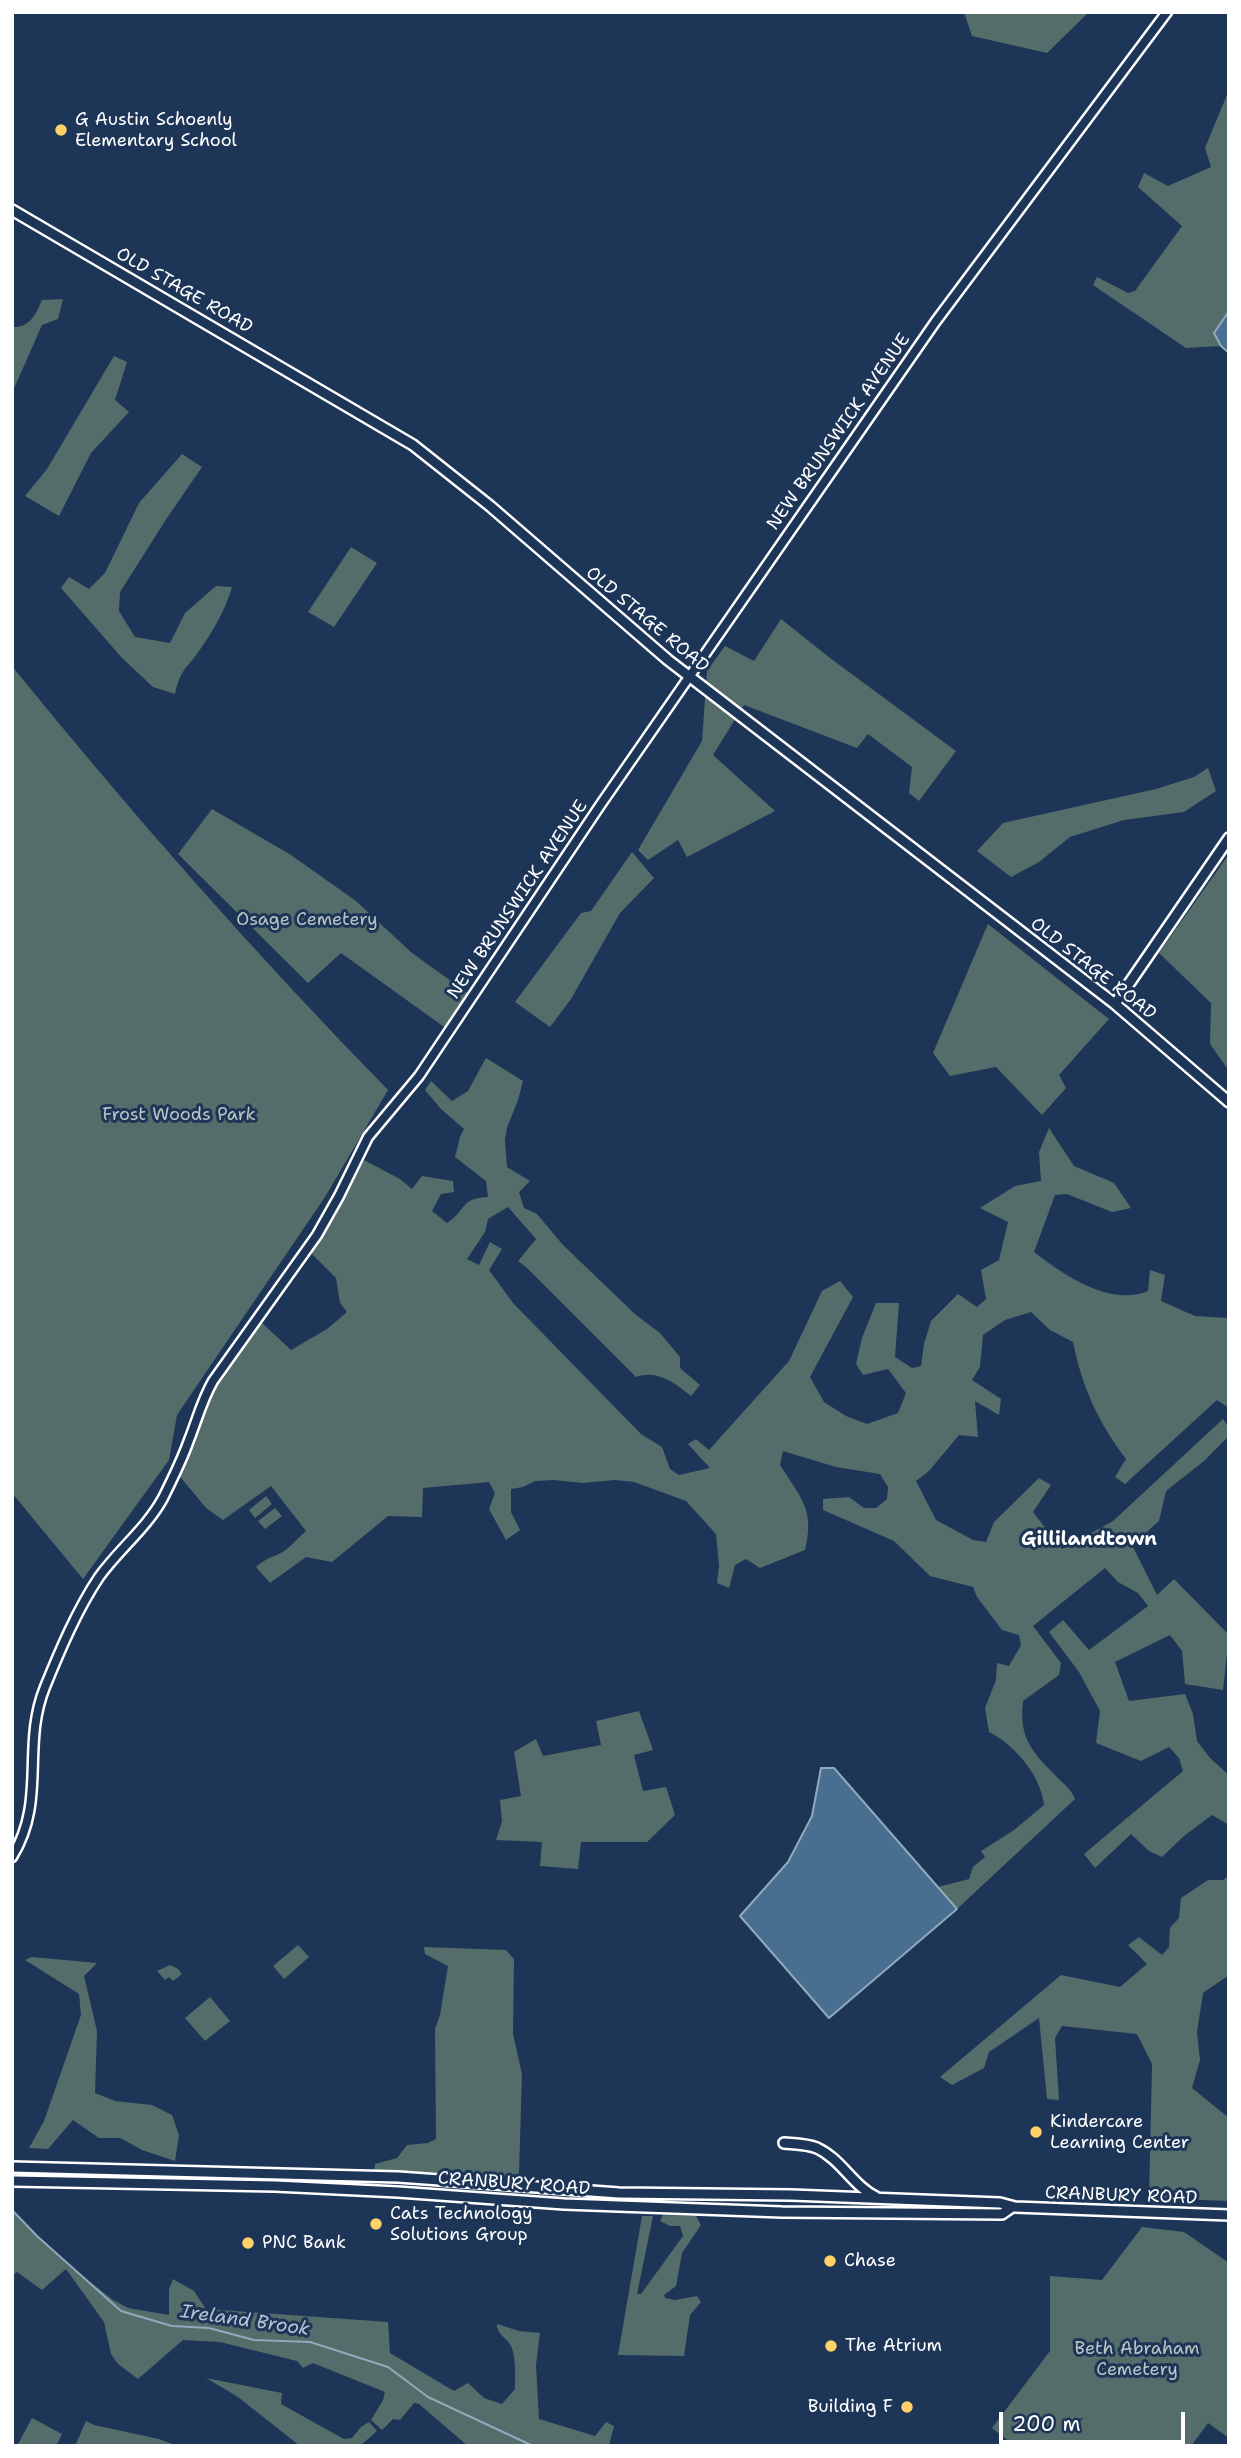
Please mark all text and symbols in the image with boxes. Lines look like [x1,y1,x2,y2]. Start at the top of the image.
place label: G Austin Schoenly Elementary School [75,109,237,152]
marker: G Austin Schoenly Elementary School [53,122,69,138]
street label: OLD STAGE ROAD [112,243,256,339]
street label: NEW BRUNSWICK AVENUE [763,330,915,534]
street label: OLD STAGE ROAD [581,562,713,678]
street label: NEW BRUNSWICK AVENUE [443,797,593,1003]
park label: Osage Cemetery [236,909,378,931]
street label: OLD STAGE ROAD [1026,913,1160,1025]
park label: Frost Woods Park [102,1104,256,1126]
district label: Gillilandtown [1021,1529,1157,1551]
place label: Kindercare Learning Center [1050,2111,1189,2154]
marker: Kindercare Learning Center [1028,2124,1044,2140]
street label: CRANBURY ROAD [437,2168,591,2200]
street label: CRANBURY ROAD [1044,2183,1198,2209]
place label: Cats Technology Solutions Group [390,2203,533,2246]
marker: Cats Technology Solutions Group [368,2216,384,2232]
place label: PNC Bank [262,2232,346,2254]
marker: PNC Bank [240,2235,256,2251]
place label: Chase [844,2250,896,2272]
marker: Chase [822,2253,838,2269]
water label: Ireland Brook [179,2301,311,2341]
place label: The Atrium [845,2335,942,2357]
marker: The Atrium [823,2338,839,2354]
park label: Beth Abraham Cemetery [1074,2338,1200,2380]
place label: Building F [808,2396,893,2418]
scale bar [1003,2398,1188,2442]
marker: Building F [899,2399,915,2415]
text: 200 m [1012,2410,1081,2438]

